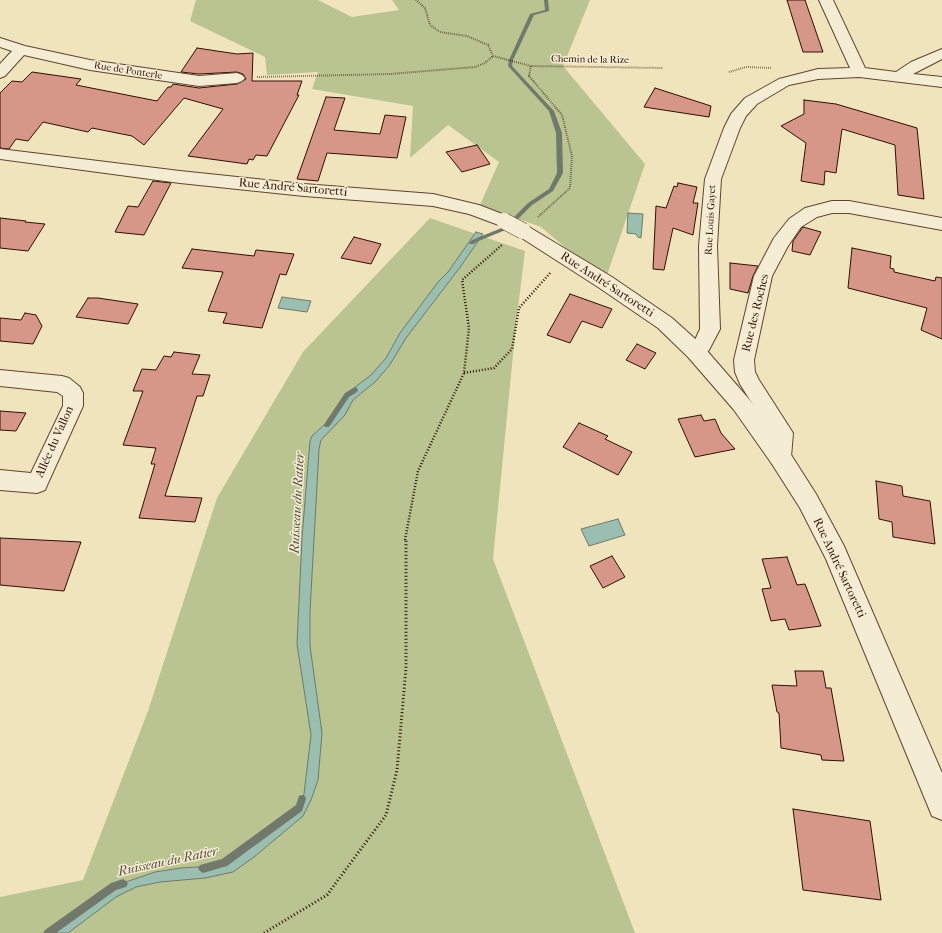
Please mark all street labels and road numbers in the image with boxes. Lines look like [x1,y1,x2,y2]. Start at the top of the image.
street label: Chemin de la Rize [551,53,629,67]
street label: Rue de Ponterle [93,60,163,82]
street label: Rue André Sartoretti [238,176,348,200]
street label: Rue Louis Gayet [703,184,719,256]
street label: Rue André Sartoretti [557,249,657,321]
street label: Rue des Roches [739,272,773,354]
street label: Allée du Vallon [33,404,77,480]
street label: Rue André Sartoretti [809,516,869,620]

